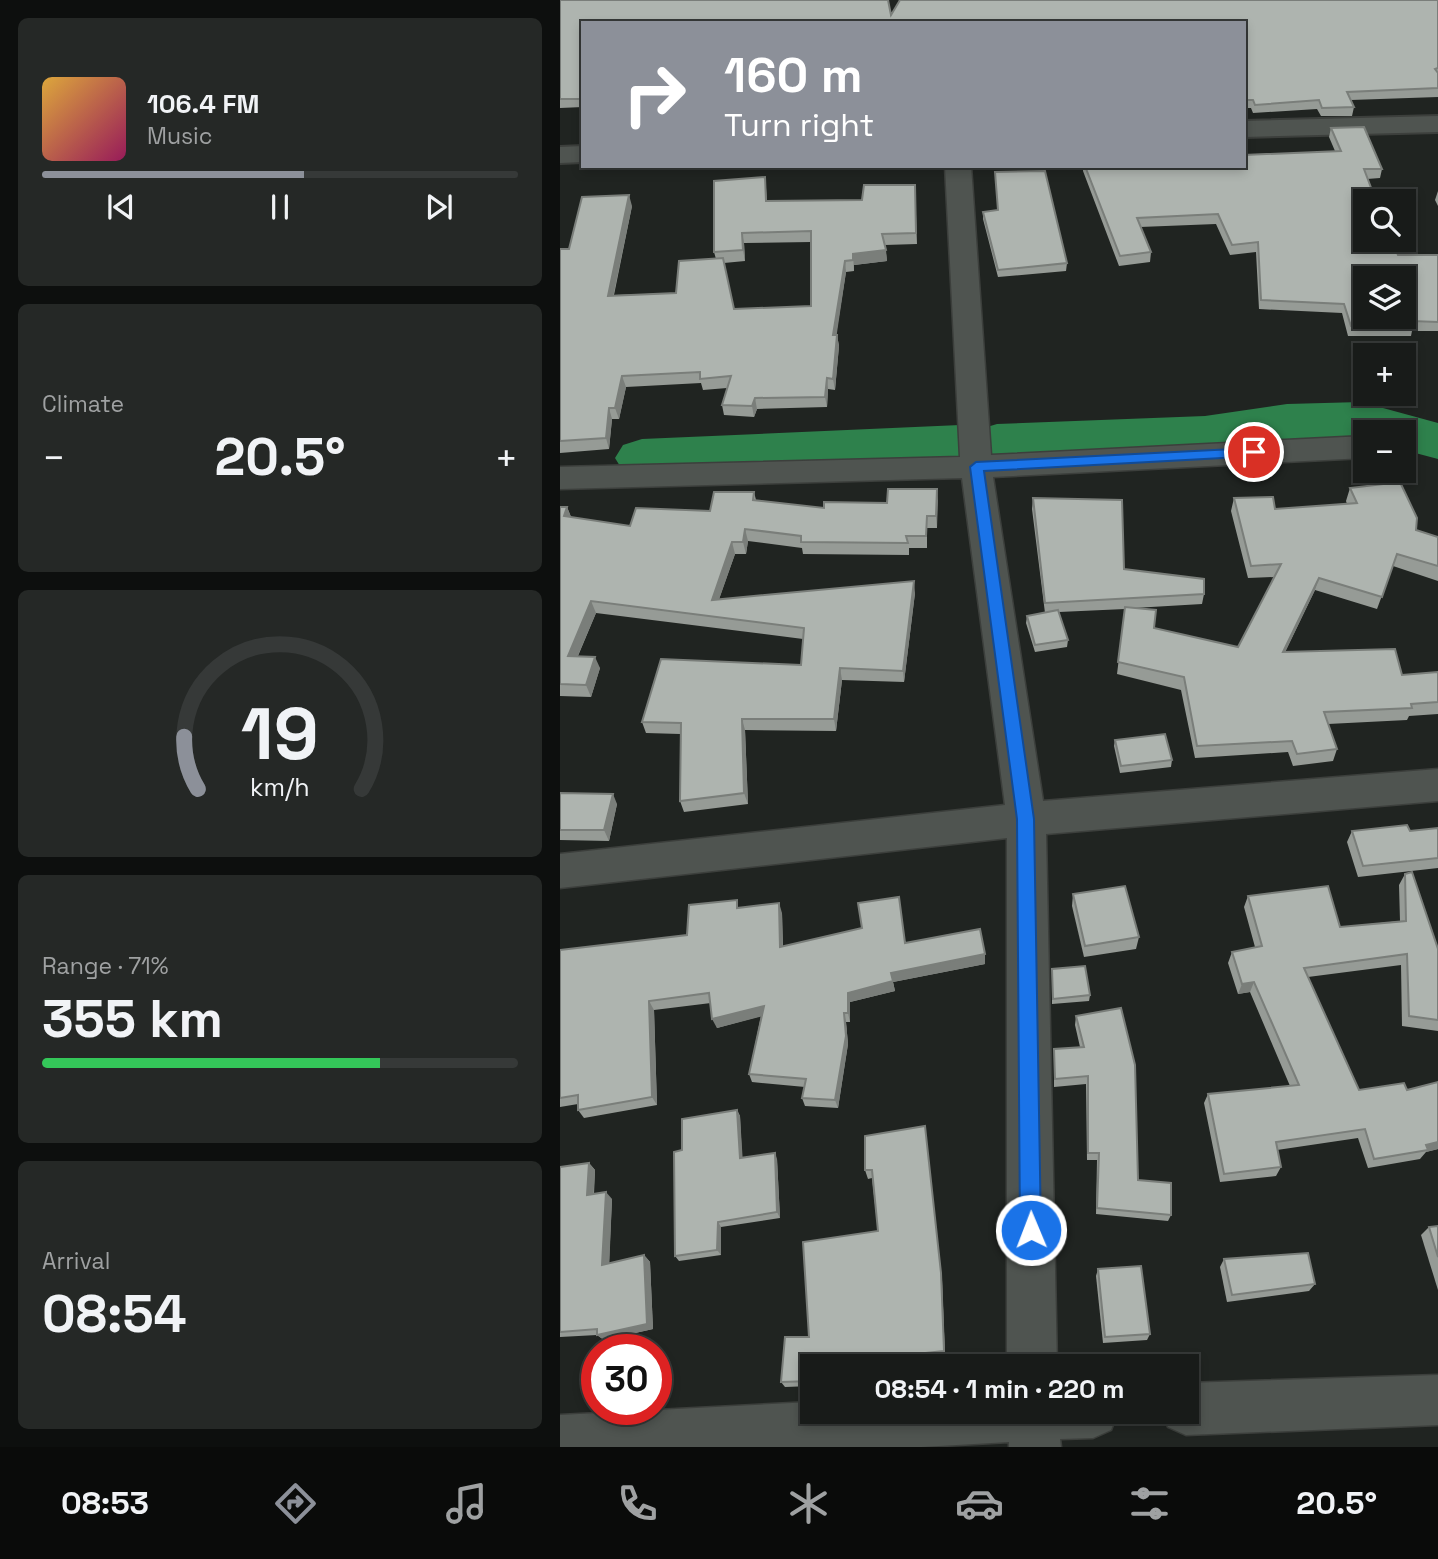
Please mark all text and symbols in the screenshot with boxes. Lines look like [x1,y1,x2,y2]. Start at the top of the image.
text: 160 m [724,44,862,106]
icon: right [609,49,700,140]
text: 106.4 FM [147,87,259,121]
text: Turn right [724,105,874,145]
text: Music [147,121,212,151]
icon: previous [102,188,140,226]
icon: pause [261,188,299,226]
icon: next [420,188,458,226]
map controls [1353,189,1416,483]
button: search [1353,189,1416,252]
button: layers [1353,266,1416,329]
button: + [1353,343,1416,406]
text: Climate [42,389,124,419]
button: − [1353,420,1416,483]
pin [1224,422,1284,482]
text: 20.5° [214,424,346,490]
icon: arrive [1235,433,1273,471]
text: − [42,434,66,482]
text: + [494,434,518,482]
text: 19 [241,688,319,781]
text: km/h [250,771,310,803]
text: Range · 71% [42,951,168,981]
text: 355 km [42,986,223,1052]
position arrow [994,1193,1068,1267]
text: Arrival [42,1246,110,1276]
text: 08:54 [42,1281,187,1347]
speed limit sign: 30 [581,1334,672,1425]
text: 08:54 · 1 min · 220 m [874,1372,1125,1406]
icon: directions [271,1479,320,1528]
icon: music [442,1479,491,1528]
icon: phone [613,1479,662,1528]
icon: climate [784,1479,833,1528]
icon: car [955,1479,1004,1528]
icon: filters [1125,1479,1174,1528]
text: 08:53 [61,1483,149,1523]
text: 20.5° [1296,1483,1377,1523]

